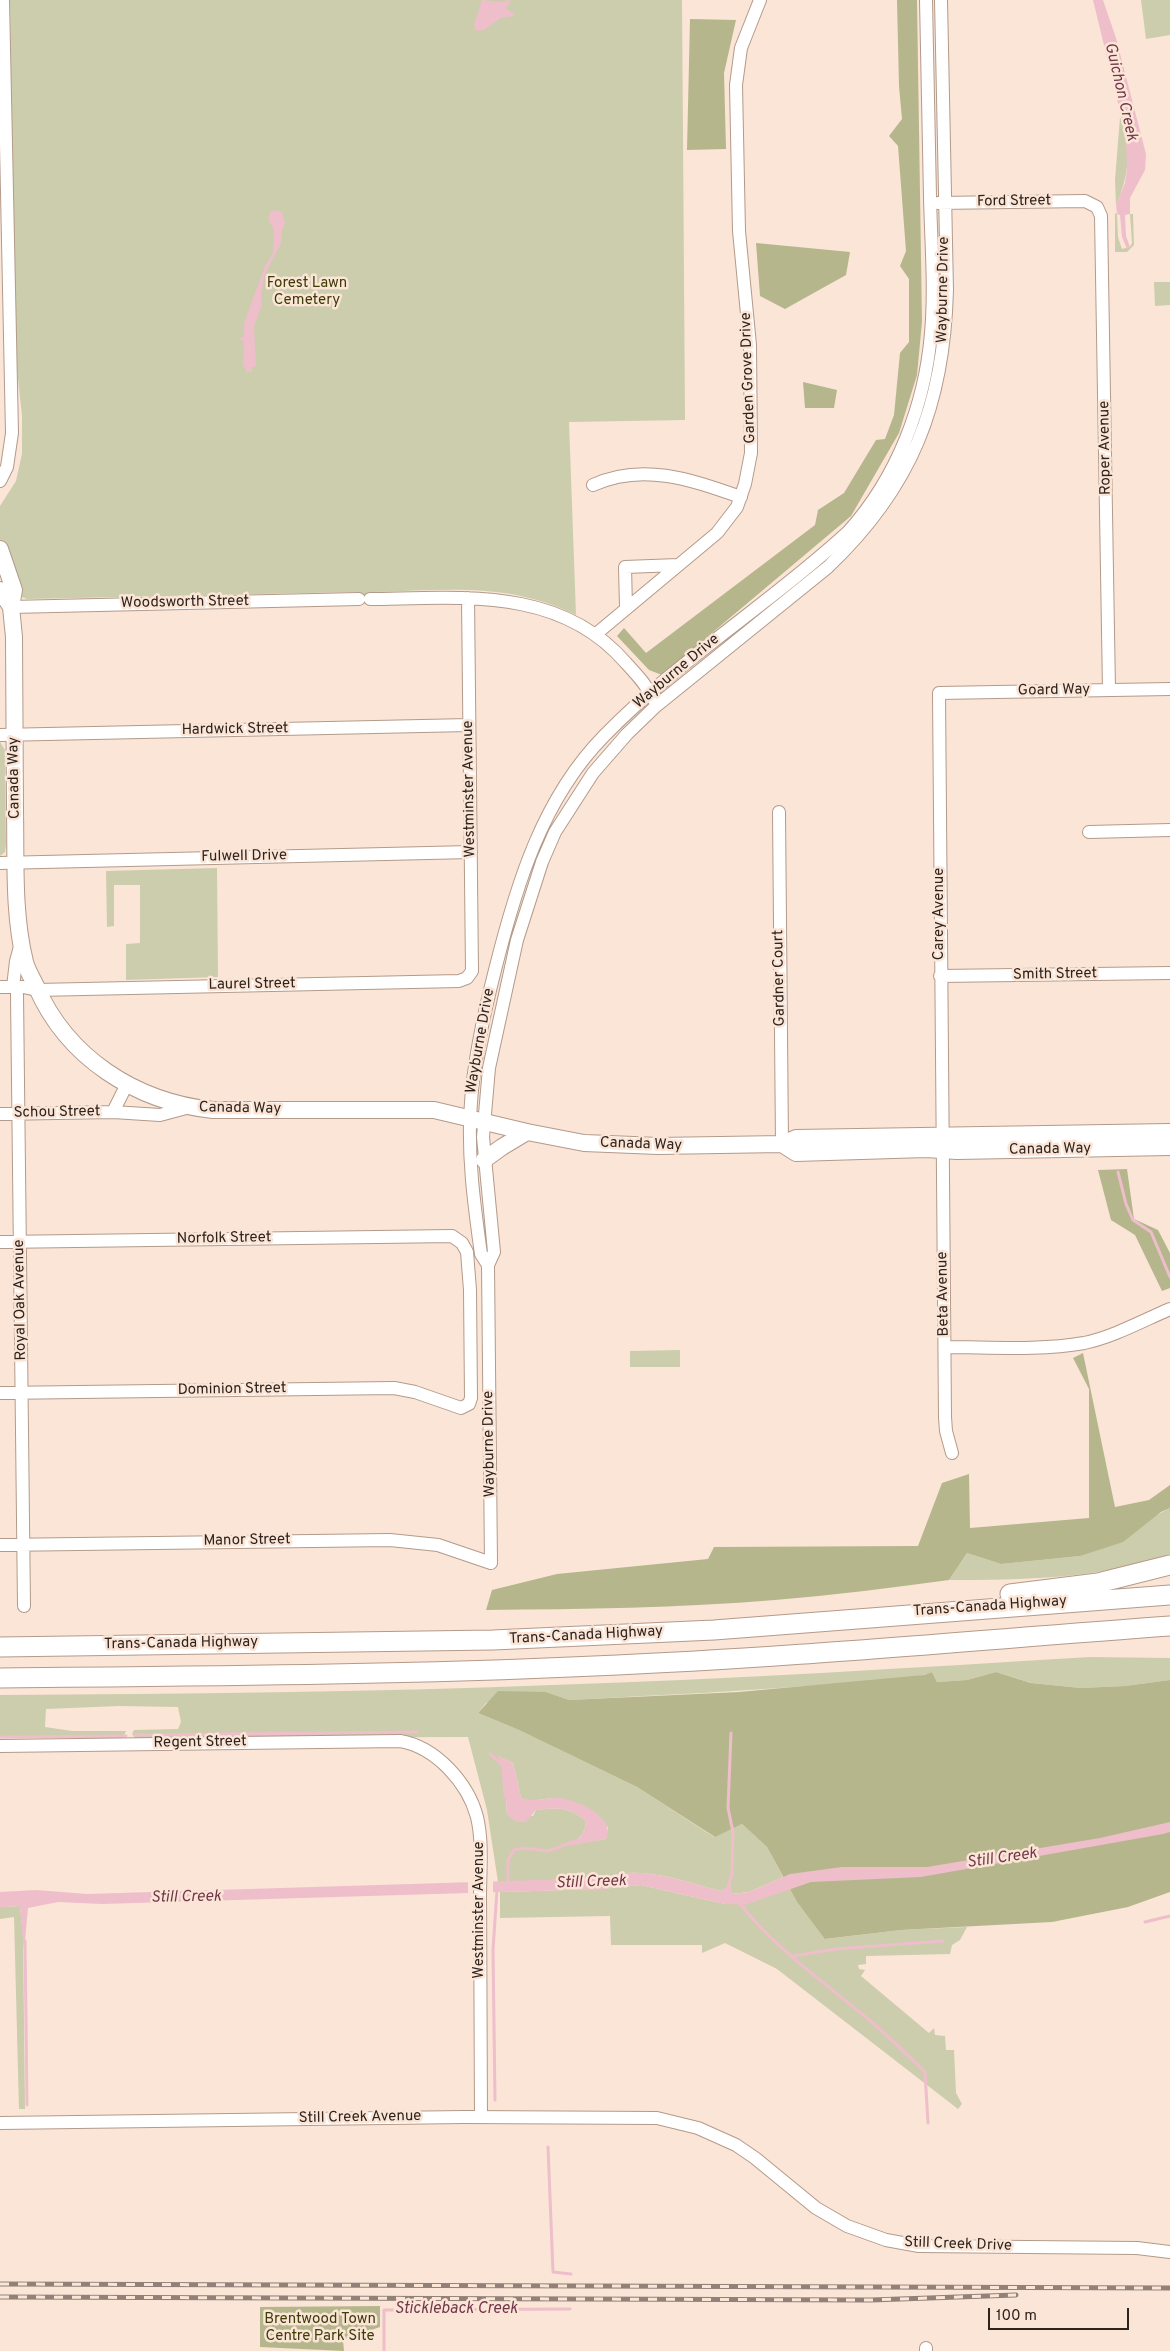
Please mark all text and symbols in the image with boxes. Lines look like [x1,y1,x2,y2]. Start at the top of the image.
water label: Guichon Creek [1099,41,1141,143]
street label: Ford Street [977,192,1051,212]
street label: Wayburne Drive [934,237,954,343]
park label: Forest Lawn Cemetery [267,275,347,310]
street label: Garden Grove Drive [738,312,760,444]
street label: Roper Avenue [1096,401,1116,495]
street label: Woodsworth Street [121,593,249,613]
street label: Wayburne Drive [630,631,724,713]
street label: Goard Way [1018,681,1090,701]
street label: Hardwick Street [181,720,289,740]
street label: Westminster Avenue [460,720,480,858]
street label: Canada Way [5,737,25,819]
street label: Fulwell Drive [201,847,287,867]
street label: Carey Avenue [931,868,949,960]
street label: Gardner Court [770,929,790,1027]
street label: Smith Street [1013,965,1097,985]
street label: Laurel Street [208,975,296,995]
street label: Wayburne Drive [463,987,499,1095]
street label: Canada Way [199,1099,281,1119]
street label: Schou Street [14,1103,100,1123]
street label: Canada Way [600,1135,682,1155]
street label: Canada Way [1009,1140,1091,1160]
street label: Norfolk Street [177,1229,271,1249]
street label: Royal Oak Avenue [11,1239,31,1361]
street label: Beta Avenue [934,1251,954,1337]
street label: Dominion Street [177,1380,287,1400]
street label: Wayburne Drive [480,1391,500,1497]
street label: Manor Street [203,1531,291,1551]
street label: Trans-Canada Highway [912,1593,1068,1621]
street label: Trans-Canada Highway [509,1623,663,1649]
street label: Trans-Canada Highway [104,1634,258,1654]
street label: Regent Street [153,1733,247,1753]
street label: Westminster Avenue [471,1841,489,1979]
water label: Still Creek [966,1845,1038,1873]
water label: Still Creek [556,1872,626,1894]
water label: Still Creek [151,1888,221,1908]
street label: Still Creek Avenue [299,2108,421,2128]
street label: Still Creek Drive [904,2234,1012,2256]
scale bar [990,2298,1131,2330]
water label: Stickleback Creek [394,2300,518,2320]
text: 100 m [996,2307,1037,2326]
park label: Brentwood Town Centre Park Site [264,2311,376,2346]

